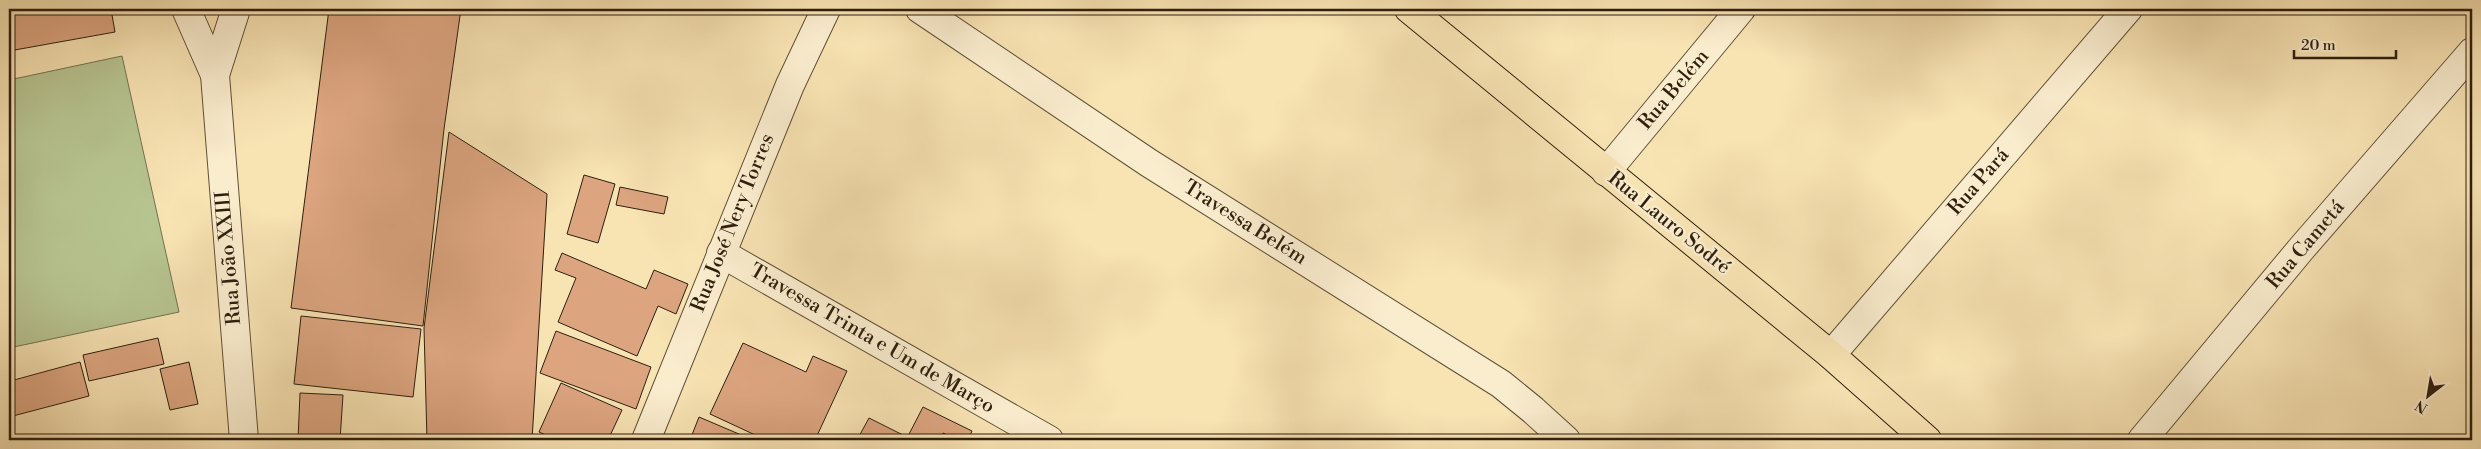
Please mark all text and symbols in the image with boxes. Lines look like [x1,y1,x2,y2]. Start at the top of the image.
scale bar [2294,28,2396,60]
text: 20 m [2301,36,2336,55]
street label: Rua Belém [1633,44,1715,135]
street label: Rua José Nery Torres [686,130,780,316]
street label: Rua Pará [1943,143,2016,221]
street label: Rua Lauro Sodré [1603,166,1735,280]
street label: Travessa Belém [1179,175,1312,271]
street label: Rua João XXIII [211,190,247,326]
street label: Rua Cametá [2262,195,2351,295]
street label: Travessa Trinta e Um de Março [745,258,999,420]
north arrow [2404,372,2454,422]
text: N [2412,396,2431,417]

